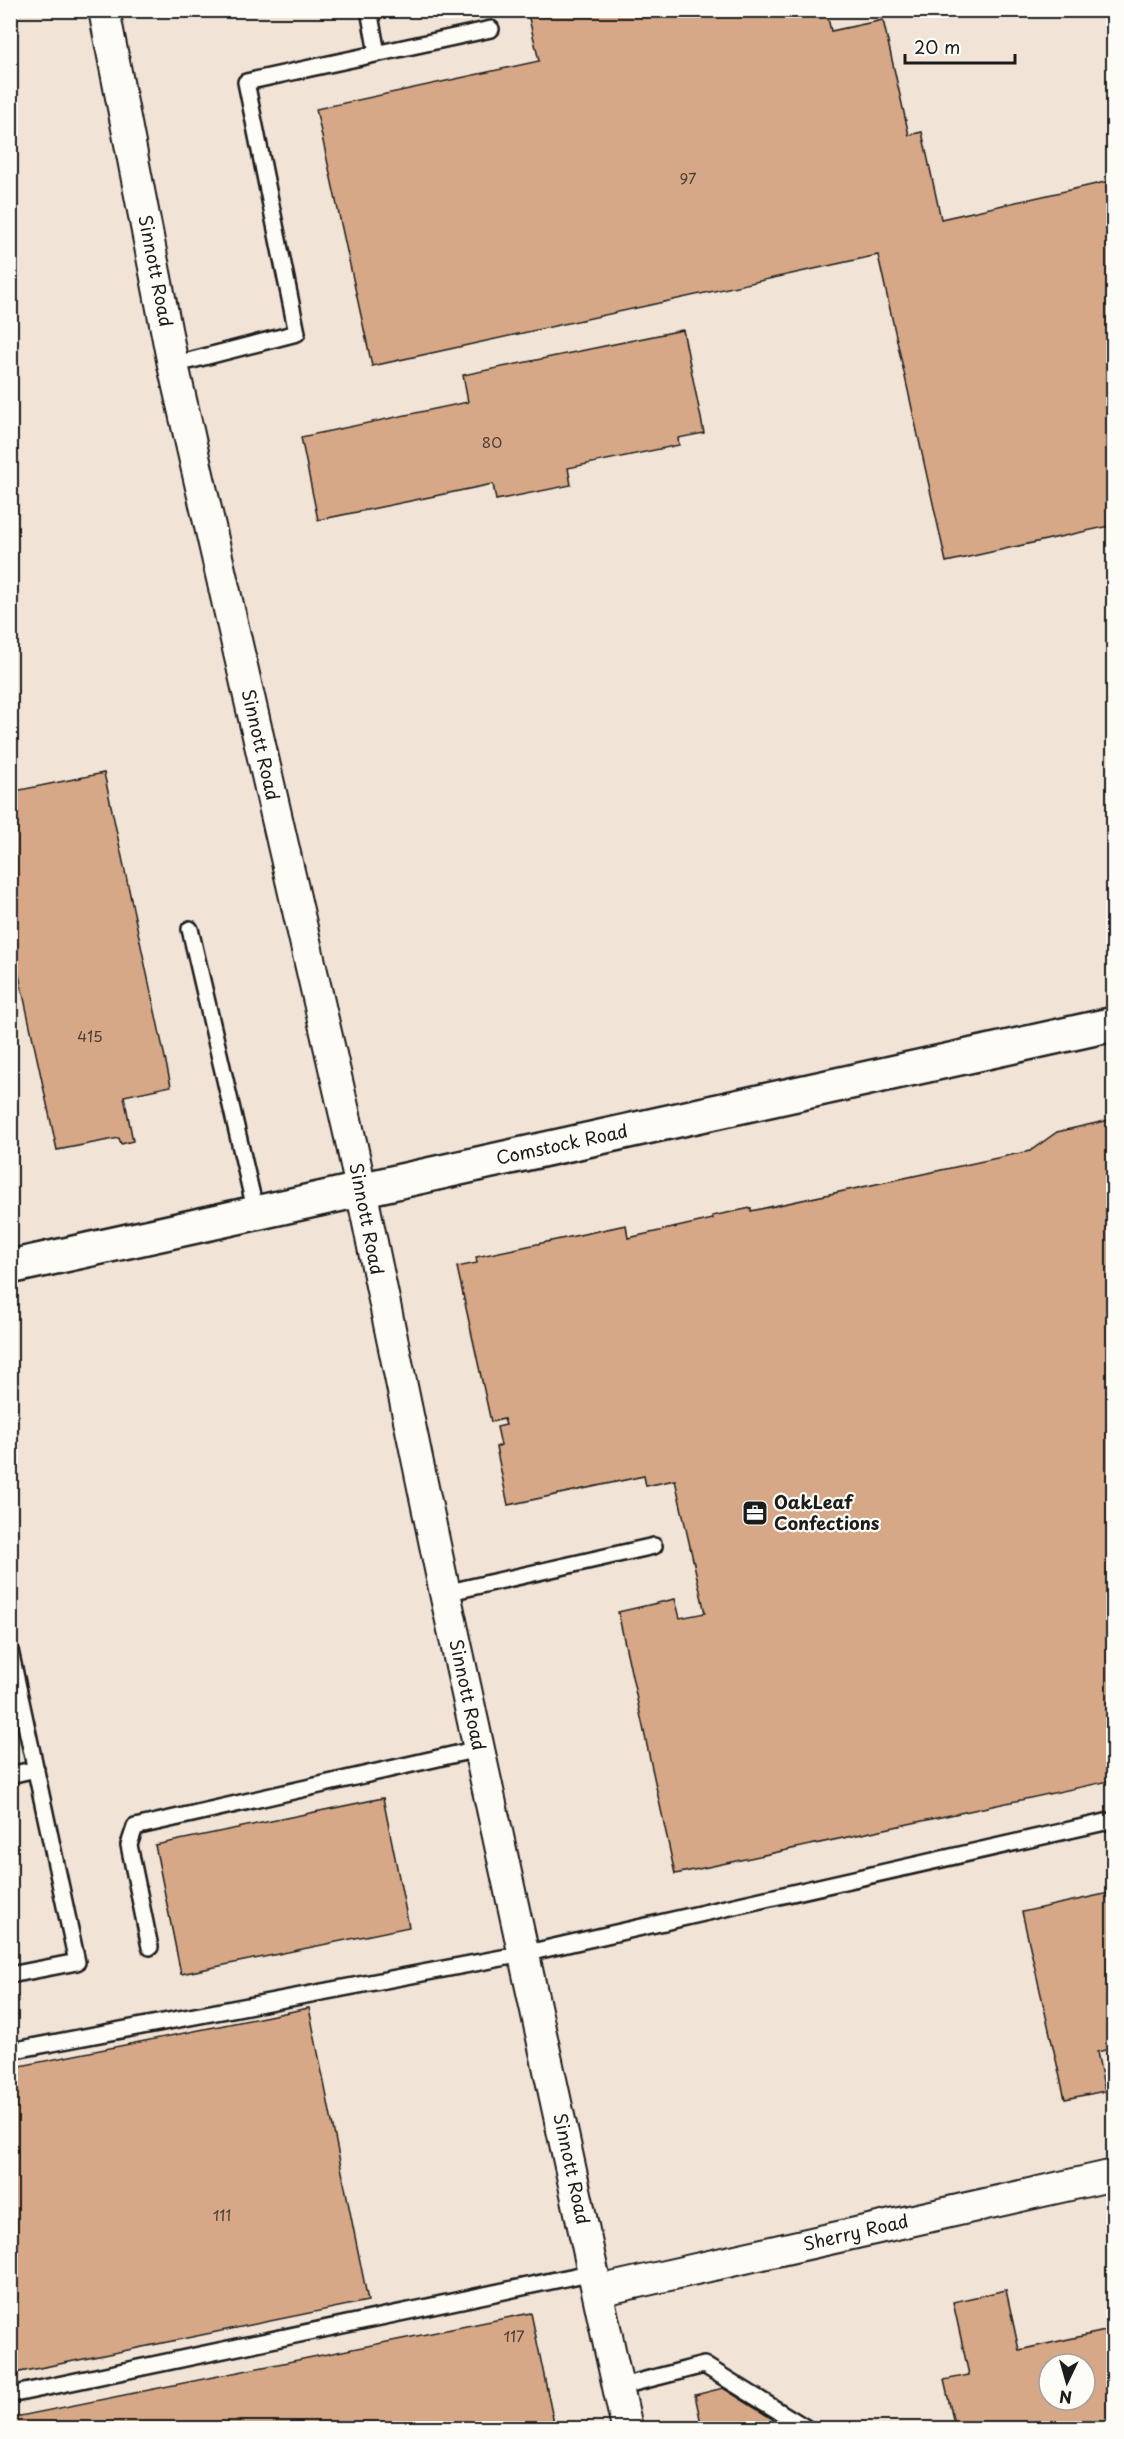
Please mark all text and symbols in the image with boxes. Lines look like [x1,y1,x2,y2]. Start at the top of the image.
scale bar [905,27,1014,65]
text: 20 m [914,33,960,60]
house number: 97 [679,166,697,189]
street label: Sinnott Road [132,213,181,329]
house number: 80 [482,430,502,453]
street label: Sinnott Road [236,686,287,803]
house number: 415 [77,1024,103,1047]
street label: Comstock Road [493,1116,630,1171]
street label: Sinnott Road [343,1161,392,1277]
place label: OakLeaf Confections [774,1488,880,1536]
office icon: OakLeaf Confections [740,1498,770,1528]
street label: Sinnott Road [443,1637,493,1753]
street label: Sinnott Road [547,2111,597,2227]
house number: 111 [213,2203,231,2226]
street label: Sherry Road [800,2206,911,2257]
house number: 117 [503,2324,525,2347]
north arrow [1037,2352,1097,2412]
text: N [1058,2385,1073,2410]

